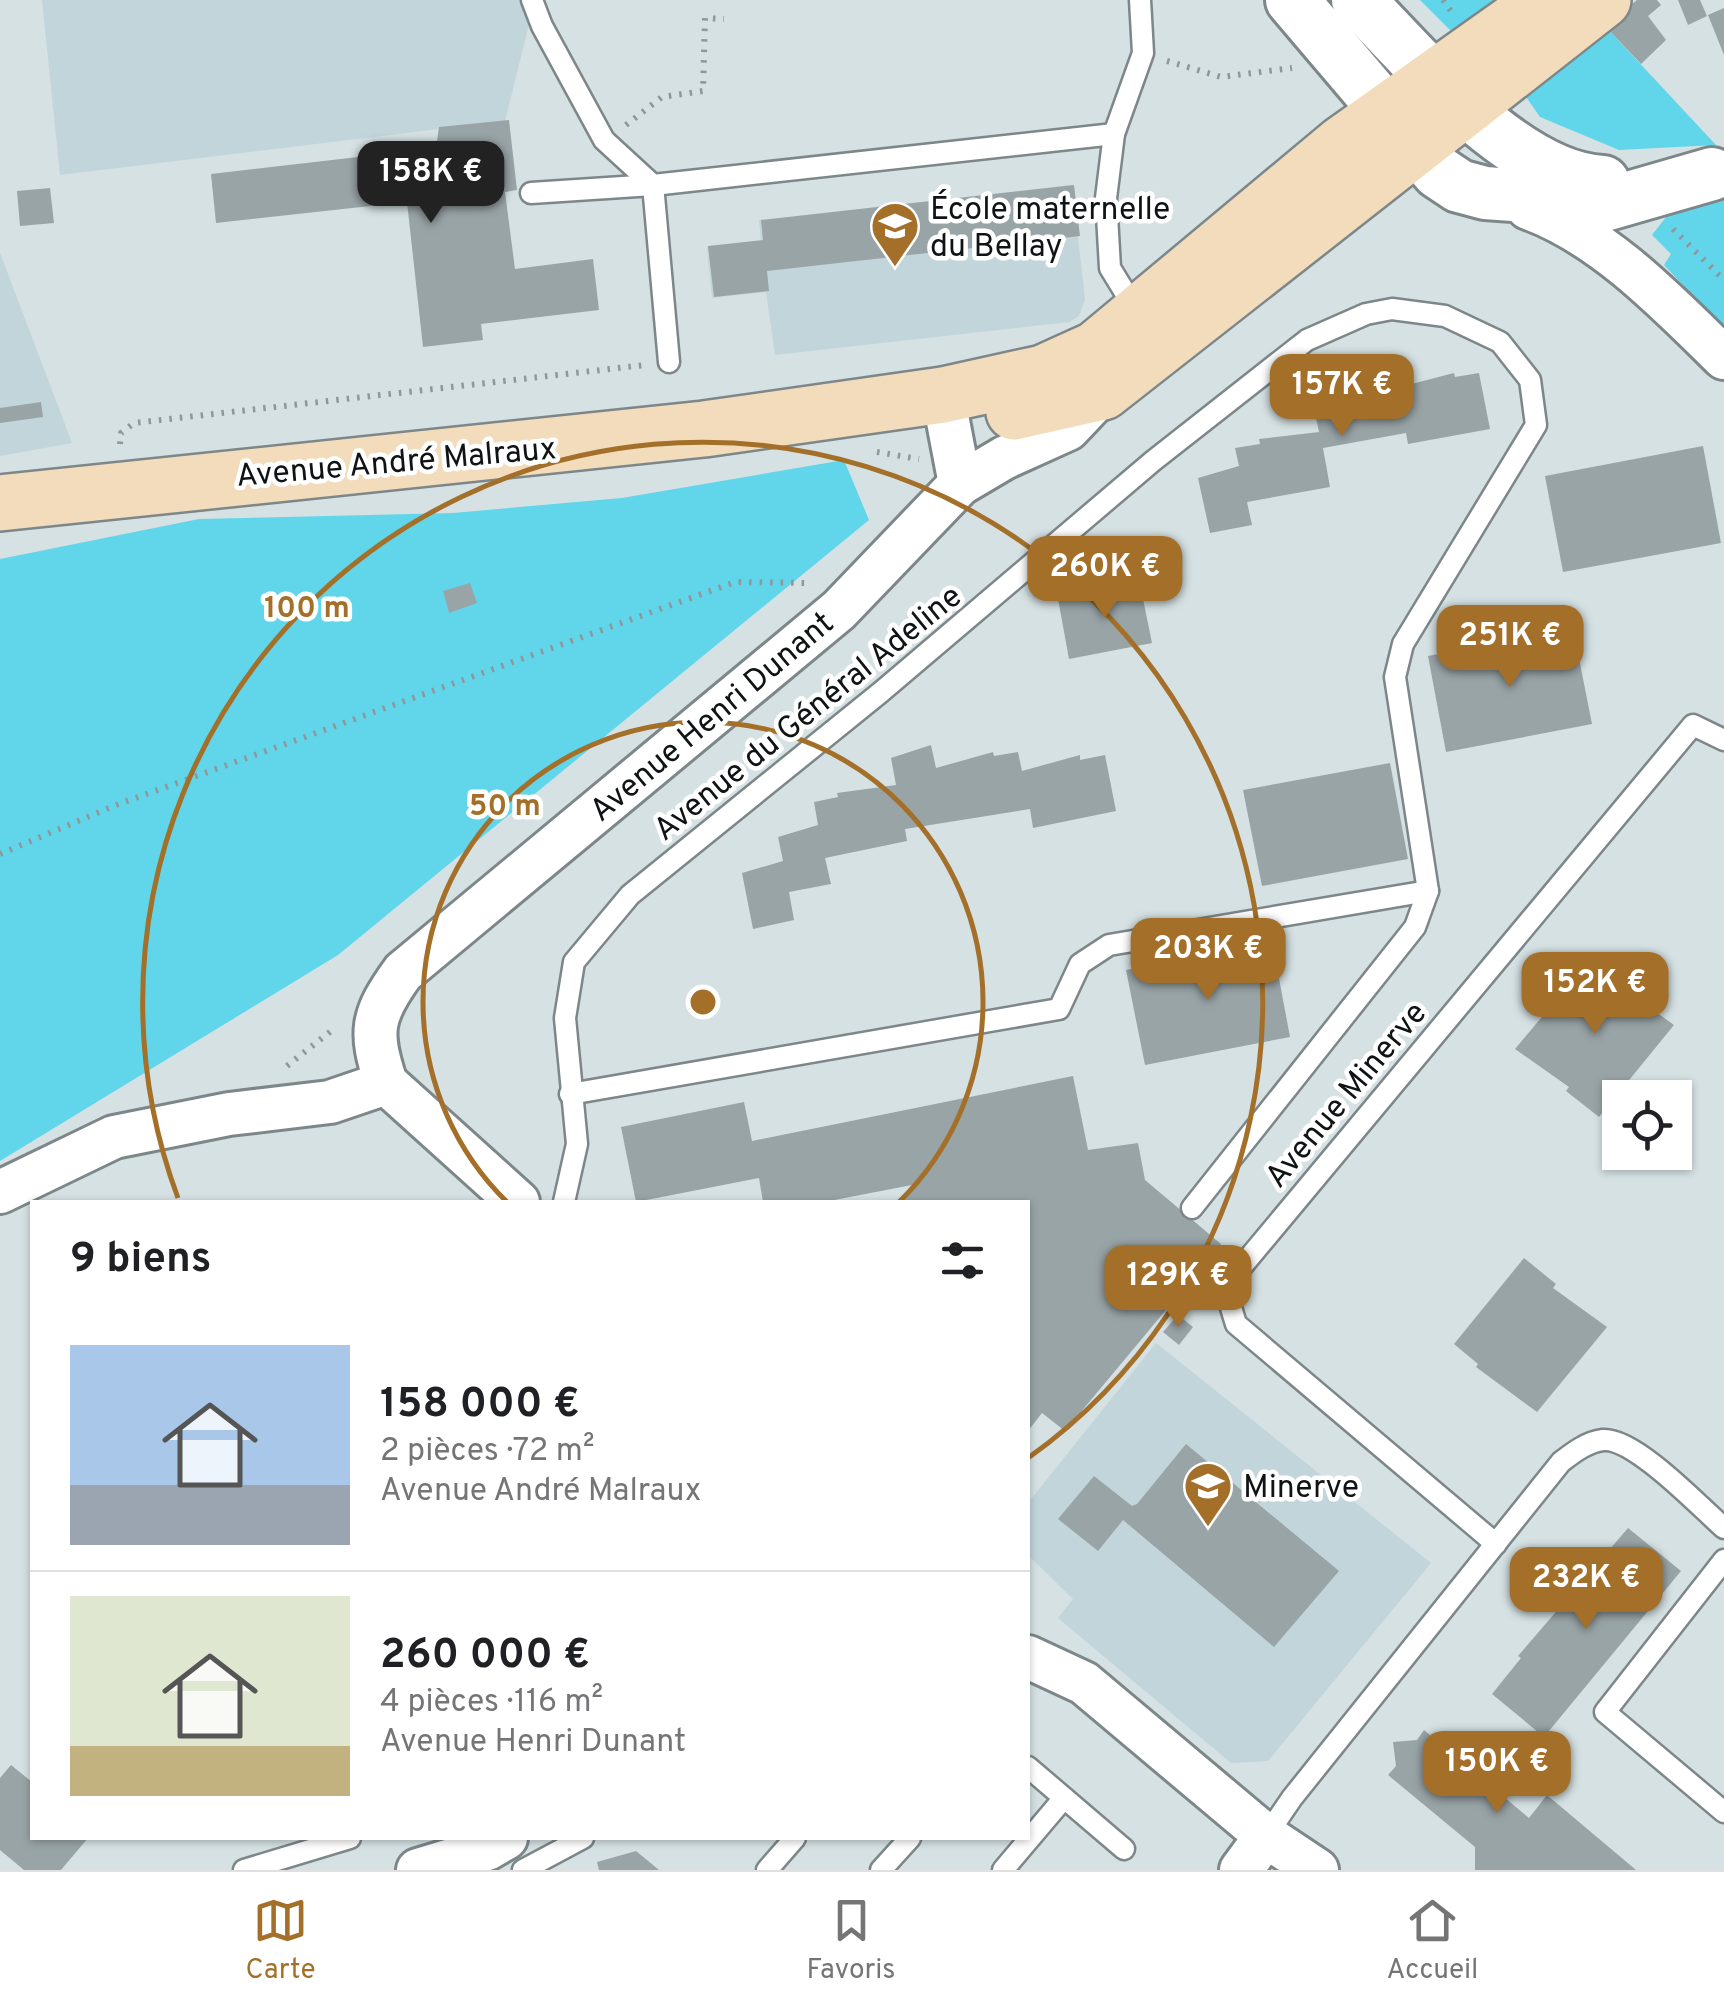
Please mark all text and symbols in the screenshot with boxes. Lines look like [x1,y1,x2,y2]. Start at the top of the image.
pin: 158K € [350,141,512,226]
text: 158K € [379,153,483,193]
place label: École maternelle du Bellay [930,189,1170,268]
school or university icon: École maternelle du Bellay [869,200,921,268]
pin: 157K € [1261,354,1423,439]
text: 157K € [1292,366,1392,406]
street label: Avenue André Malraux [235,430,558,498]
pin: 260K € [1024,536,1186,621]
text: 260K € [1049,548,1161,588]
street label: Avenue du Général Adeline [647,578,971,851]
text: 100 m [264,591,350,628]
street label: Avenue Henri Dunant [583,605,843,832]
pin: 251K € [1429,605,1591,690]
text: 251K € [1459,617,1561,657]
text: 50 m [469,789,541,826]
pin: 203K € [1127,918,1289,1003]
text: 203K € [1153,930,1263,970]
pin: 152K € [1514,952,1676,1037]
text: 152K € [1544,964,1646,1004]
centre of rings [685,984,721,1020]
street label: Avenue Minerve [1258,995,1437,1197]
map controls [1602,1080,1692,1170]
button: locate [1602,1080,1692,1170]
icon: filters [935,1233,990,1288]
text: 9 biens [70,1234,212,1287]
pin: 129K € [1097,1245,1259,1330]
text: 129K € [1126,1257,1230,1297]
text: 158 000 € [380,1379,580,1432]
icon: home [150,1385,270,1505]
text: 2 pièces · 72 m² [380,1432,594,1472]
school or university icon: Minerve [1182,1460,1234,1528]
place label: Minerve [1243,1469,1359,1509]
text: Avenue André Malraux [380,1472,701,1512]
pin: 232K € [1505,1547,1667,1632]
text: 232K € [1532,1559,1640,1599]
text: 260 000 € [380,1630,590,1683]
icon: home [150,1636,270,1756]
text: 4 pièces · 116 m² [380,1683,603,1723]
text: Avenue Henri Dunant [380,1723,686,1763]
pin: 150K € [1416,1731,1578,1816]
text: 150K € [1445,1743,1549,1783]
tab: Carte [246,1893,315,1989]
tab: Favoris [807,1893,895,1989]
tab: Accueil [1387,1893,1478,1989]

